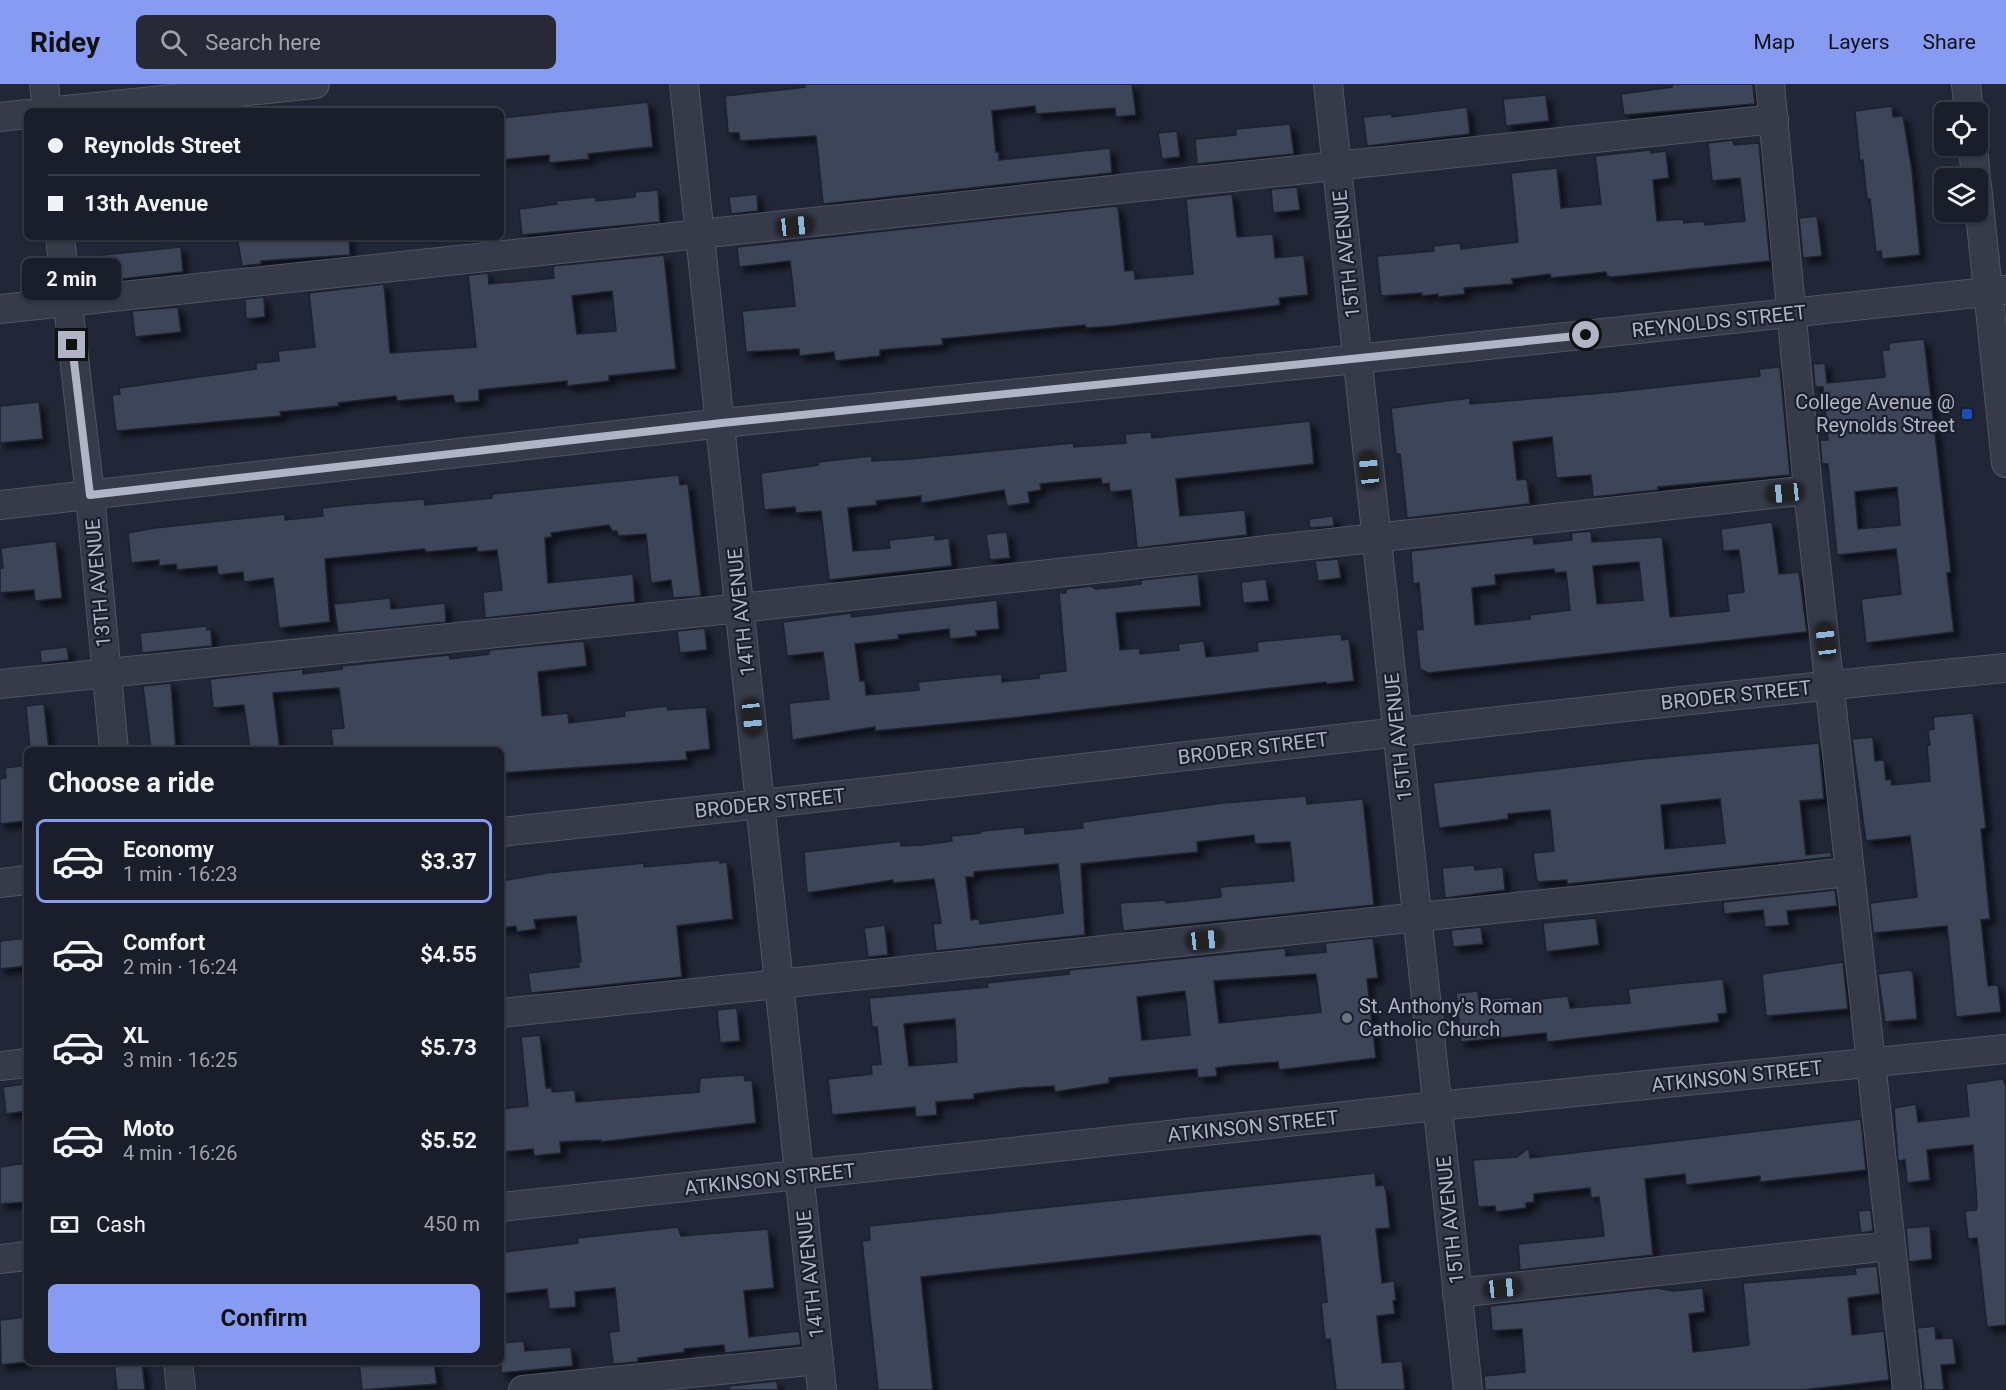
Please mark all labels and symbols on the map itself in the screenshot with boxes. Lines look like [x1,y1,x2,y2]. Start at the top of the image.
street label: 15TH AVENUE [1327,189,1365,319]
car [776,215,814,237]
callout: 2 min [22,258,122,300]
street label: REYNOLDS STREET [1630,300,1808,342]
route start [1572,321,1599,348]
route end [58,331,85,358]
place label: College Avenue @ Reynolds Street [1795,390,1955,437]
marker: College Avenue @ Reynolds Street [1960,407,1974,421]
car [1358,451,1380,489]
car [1766,482,1804,504]
street label: 13TH AVENUE [80,518,116,648]
street label: 14TH AVENUE [722,547,760,677]
car [1815,622,1837,660]
street label: 15TH AVENUE [1379,672,1417,802]
street label: BRODER STREET [1659,675,1813,715]
car [741,698,763,736]
street label: BRODER STREET [1176,727,1330,769]
street label: BRODER STREET [693,783,847,823]
car [1186,929,1224,951]
place label: St. Anthony's Roman Catholic Church [1359,994,1543,1041]
marker: St. Anthony's Roman Catholic Church [1340,1011,1354,1025]
street label: ATKINSON STREET [1650,1055,1824,1097]
street label: ATKINSON STREET [1166,1105,1340,1147]
street label: 15TH AVENUE [1431,1155,1469,1285]
street label: ATKINSON STREET [683,1158,857,1200]
street label: 14TH AVENUE [791,1209,829,1339]
car [1484,1277,1522,1299]

